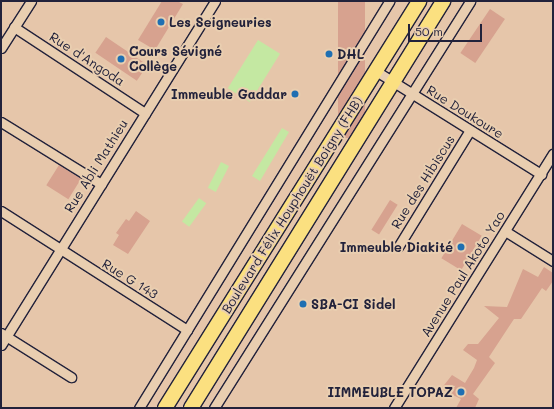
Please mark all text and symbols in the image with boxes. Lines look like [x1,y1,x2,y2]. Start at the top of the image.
place label: Les Seigneuries [169,14,272,30]
scale bar [410,16,484,42]
marker: Les Seigneuries [156,17,166,27]
text: 50 m [415,23,443,39]
street label: Rue d'Angoda [46,29,128,89]
place label: Cours Sévigné Collège [129,44,222,75]
place label: DHL [337,46,364,62]
marker: DHL [324,49,334,59]
marker: Cours Sévigné Collège [116,54,126,64]
street label: Rue Doukoure [424,82,506,142]
place label: Immeuble Gaddar [171,86,287,102]
marker: Immeuble Gaddar [290,89,300,99]
street label: Boulevard Félix Houphouët Boigny (FHB) [218,94,366,316]
street label: Rue Abli Mathieu [61,117,131,215]
street label: Rue des Hibiscus [388,132,458,232]
street label: Avenue Paul Akoto Yao [418,208,508,340]
place label: Immeuble Diakité [340,239,453,255]
marker: Immeuble Diakité [456,242,466,252]
street label: Rue G 143 [99,256,161,302]
place label: SBA-CI Sidel [311,296,395,312]
marker: SBA-CI Sidel [298,299,308,309]
place label: IIMMEUBLE TOPAZ [328,384,453,400]
marker: IIMMEUBLE TOPAZ [456,387,466,397]

